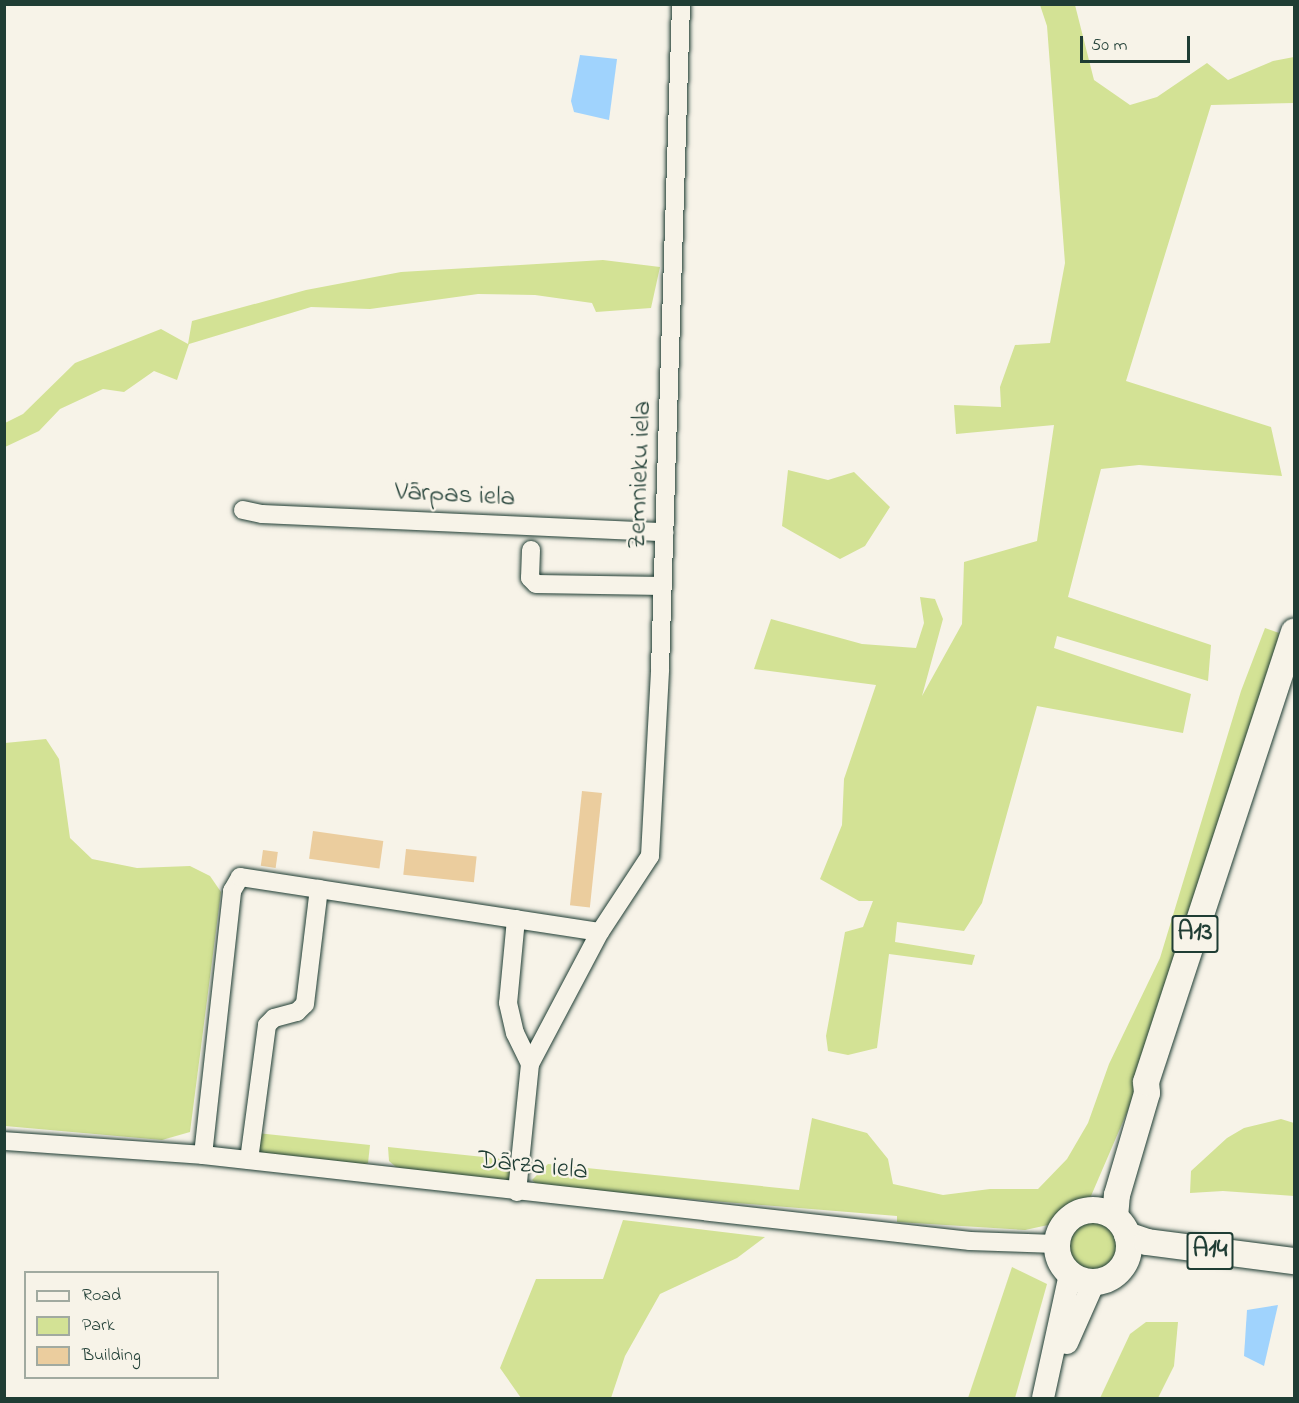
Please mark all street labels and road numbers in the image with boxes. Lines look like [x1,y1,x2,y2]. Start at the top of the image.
street label: Zemnieku iela [621,400,659,550]
street label: Vārpas iela [394,476,516,514]
road number: A13 [1171,911,1219,957]
street label: Dārza iela [476,1144,590,1188]
road number: A14 [1186,1228,1234,1274]

